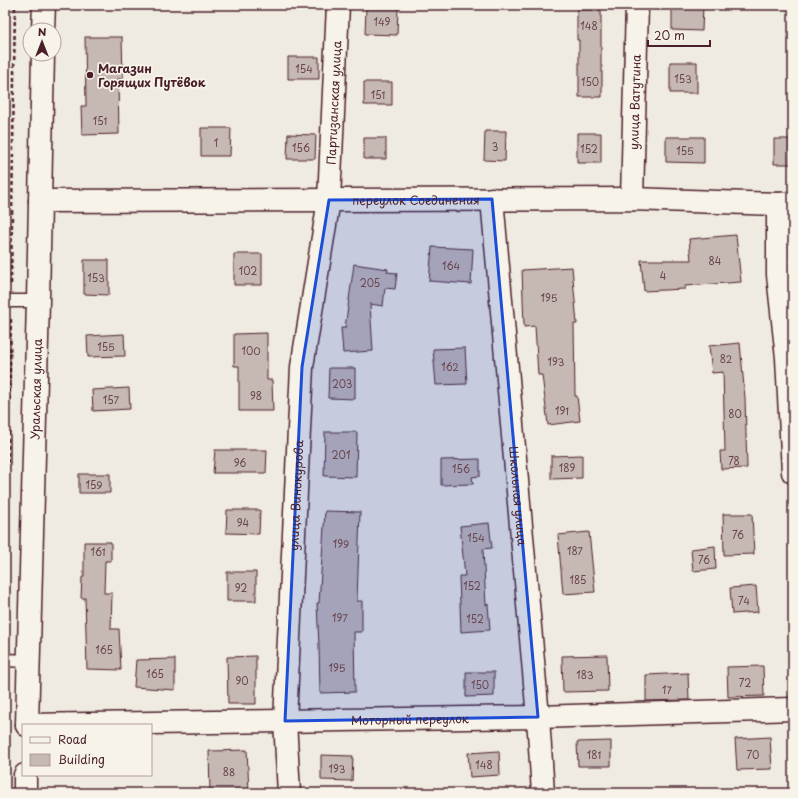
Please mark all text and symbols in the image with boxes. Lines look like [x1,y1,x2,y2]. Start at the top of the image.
house number: 149 [374,14,391,29]
house number: 148 [580,18,598,33]
north arrow [22,22,62,62]
scale bar [648,22,710,48]
text: N [38,23,47,40]
text: 20 m [654,26,685,44]
street label: Партизанская улица [322,40,345,165]
street label: улица Ватутина [624,54,645,150]
place label: Магазин Горящих Путёвок [98,59,206,91]
house number: 154 [295,61,313,76]
marker: Магазин Горящих Путёвок [85,70,95,80]
house number: 153 [674,71,692,86]
house number: 150 [581,74,599,89]
house number: 151 [371,87,385,102]
house number: 151 [93,113,107,128]
house number: 1 [214,135,218,150]
house number: 3 [492,139,498,154]
house number: 156 [292,140,310,155]
house number: 152 [580,141,598,156]
house number: 155 [676,143,694,158]
street label: переулок Соединения [352,191,480,209]
house number: 84 [709,253,722,268]
house number: 164 [442,258,460,273]
house number: 102 [239,263,257,278]
house number: 4 [660,268,667,283]
house number: 153 [87,270,105,285]
house number: 205 [360,275,380,290]
house number: 195 [541,290,558,305]
street label: Уральская улица [25,338,46,440]
house number: 155 [97,339,115,354]
house number: 100 [241,343,261,358]
house number: 82 [720,351,732,366]
house number: 193 [548,354,565,369]
house number: 162 [441,359,459,374]
house number: 203 [332,376,352,391]
house number: 98 [250,388,262,403]
house number: 157 [103,392,120,407]
house number: 191 [555,403,569,418]
house number: 80 [728,406,742,421]
street label: улица Винокурова [284,439,308,551]
street label: Школьная улица [505,445,532,547]
house number: 201 [332,447,350,462]
house number: 78 [728,453,740,468]
house number: 96 [234,455,246,470]
house number: 189 [559,460,575,475]
house number: 156 [452,461,470,476]
house number: 159 [86,477,102,492]
house number: 94 [237,515,250,530]
house number: 76 [732,527,744,542]
house number: 154 [467,530,485,545]
house number: 199 [333,536,349,551]
house number: 187 [567,543,583,558]
house number: 161 [91,544,106,559]
house number: 76 [698,552,710,567]
house number: 185 [570,572,586,587]
house number: 152 [463,578,481,593]
house number: 92 [235,580,247,595]
house number: 74 [738,593,750,608]
house number: 197 [332,610,348,625]
house number: 152 [466,611,484,626]
house number: 165 [95,642,113,657]
house number: 195 [329,660,346,675]
house number: 165 [146,666,164,681]
house number: 183 [576,667,594,682]
house number: 90 [235,673,249,688]
house number: 72 [739,675,751,690]
house number: 150 [471,677,489,692]
house number: 17 [662,682,673,697]
street label: Моторный переулок [351,709,470,729]
legend [22,724,152,776]
text: Road [58,730,87,748]
house number: 181 [587,747,601,762]
house number: 70 [747,747,759,762]
text: Building [58,750,105,768]
house number: 148 [475,757,493,772]
house number: 193 [329,761,346,776]
house number: 88 [223,764,235,779]

